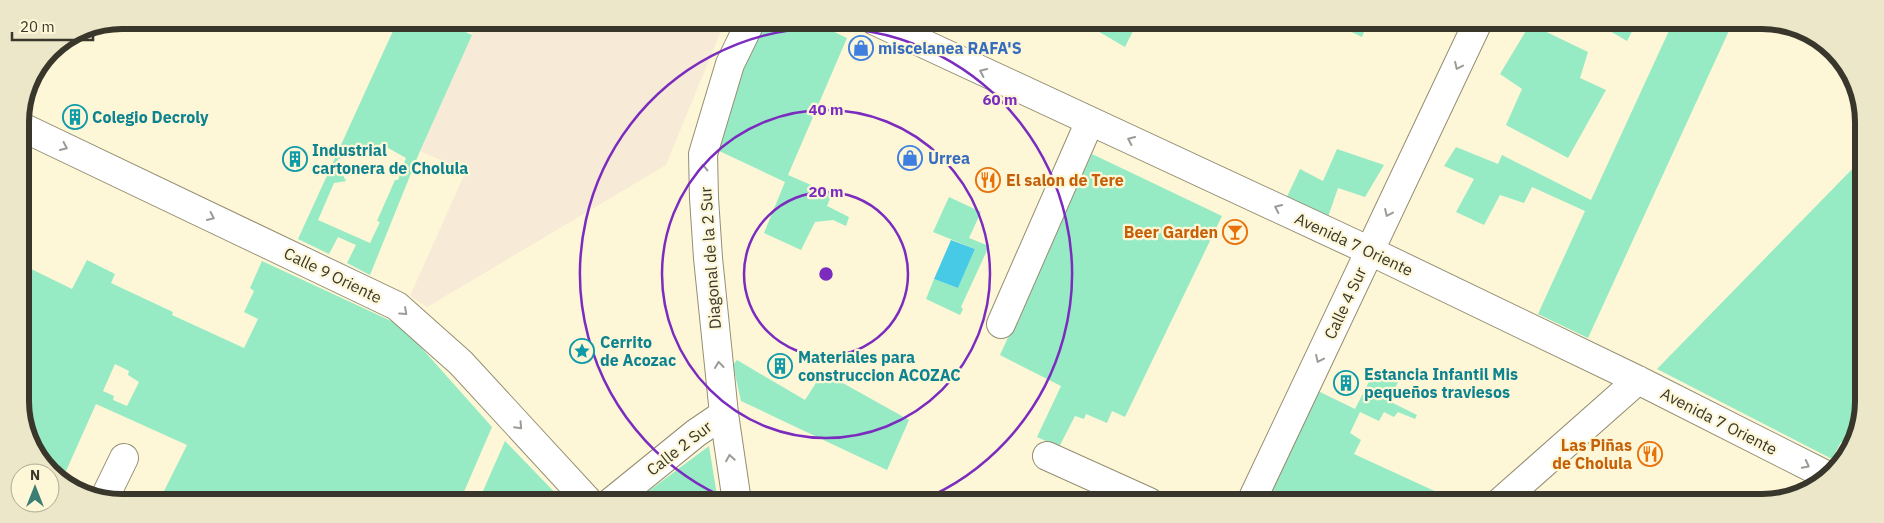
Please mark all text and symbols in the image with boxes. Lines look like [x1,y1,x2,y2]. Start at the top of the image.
scale bar [12,10,94,42]
text: 20 m [20,17,55,36]
shop icon: miscelanea RAFA'S [848,35,874,61]
place label: miscelanea RAFA'S [878,38,1022,58]
one-way arrow [1453,61,1464,70]
one-way arrow [979,67,988,78]
text: 60 m [983,90,1017,109]
text: 40 m [809,100,843,119]
building icon: Colegio Decroly [62,104,88,130]
place label: Colegio Decroly [92,107,209,127]
one-way arrow [1127,136,1136,146]
place label: Industrial cartonera de Cholula [312,140,468,178]
one-way arrow [59,141,68,151]
shop icon: Urrea [897,145,923,171]
building icon: Industrial cartonera de Cholula [282,146,308,172]
place label: Urrea [928,148,970,168]
one-way arrow [698,164,709,172]
restaurant icon: El salon de Tere [975,167,1001,193]
place label: El salon de Tere [1006,170,1124,190]
text: 20 m [809,182,843,201]
street label: Diagonal de la 2 Sur [695,186,725,330]
one-way arrow [1274,204,1283,215]
street label: Avenida 7 Oriente [1292,208,1416,280]
one-way arrow [1384,208,1394,217]
one-way arrow [206,211,215,221]
bar icon: Beer Garden [1222,219,1248,245]
place label: Beer Garden [1124,222,1218,242]
street label: Calle 9 Oriente [281,243,385,307]
street label: Calle 4 Sur [1320,264,1370,342]
centre of rings [817,265,835,283]
one-way arrow [398,306,407,315]
place label: Cerrito de Acozac [600,332,676,370]
place icon: Cerrito de Acozac [569,338,595,364]
place label: Materiales para construccion ACOZAC [798,347,961,385]
building icon: Materiales para construccion ACOZAC [767,353,793,379]
one-way arrow [1315,354,1325,363]
one-way arrow [714,361,725,369]
place label: Estancia Infantil Mis pequeños traviesos [1364,364,1518,402]
building icon: Estancia Infantil Mis pequeños traviesos [1333,370,1359,396]
street label: Avenida 7 Oriente [1657,383,1781,459]
street label: Calle 2 Sur [642,416,716,480]
one-way arrow [513,420,522,429]
place label: Las Piñas de Cholula [1552,435,1632,473]
restaurant icon: Las Piñas de Cholula [1637,441,1663,467]
one-way arrow [726,453,736,462]
one-way arrow [1801,459,1810,469]
north arrow [10,463,60,513]
text: N [30,466,40,484]

